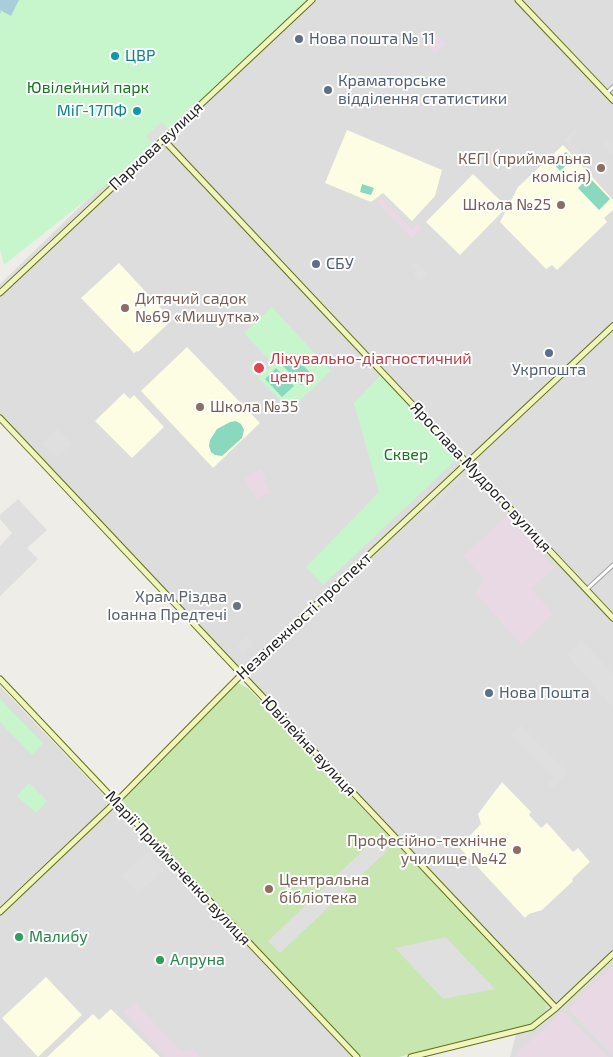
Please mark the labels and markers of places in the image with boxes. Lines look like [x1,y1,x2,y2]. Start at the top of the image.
place label: Нова пошта № 11 [309,29,435,49]
marker: Нова пошта № 11 [293,33,305,45]
place label: ЦВР [125,46,155,66]
marker: ЦВР [109,50,121,62]
place label: Краматорське відділення статистики [338,71,507,109]
marker: Краматорське відділення статистики [322,84,334,96]
place label: МіГ-17ПФ [57,101,127,121]
marker: МіГ-17ПФ [131,105,143,117]
place label: КЕГІ (приймальна комісія) [458,149,591,187]
marker: КЕГІ (приймальна комісія) [595,162,607,174]
place label: Школа №25 [463,195,551,215]
marker: Школа №25 [555,199,567,211]
place label: СБУ [326,254,354,274]
marker: СБУ [310,258,322,270]
place label: Дитячий садок №69 «Мишутка» [135,289,260,327]
marker: Дитячий садок №69 «Мишутка» [119,302,131,314]
marker: Укрпошта [543,347,555,359]
place label: Лікувально-діагностичний центр [270,349,472,387]
place label: Укрпошта [512,360,586,380]
marker: Лікувально-діагностичний центр [252,361,266,375]
place label: Школа №35 [210,397,298,417]
marker: Школа №35 [194,401,206,413]
place label: Храм Різдва Іоанна Предтечі [107,587,227,625]
marker: Храм Різдва Іоанна Предтечі [231,600,243,612]
place label: Нова Пошта [499,683,589,703]
marker: Нова Пошта [483,687,495,699]
place label: Професійно-технічне училище №42 [347,831,507,869]
marker: Професійно-технічне училище №42 [511,844,523,856]
place label: Центральна бібліотека [279,870,369,908]
marker: Центральна бібліотека [263,883,275,895]
place label: Малибу [29,927,88,947]
marker: Малибу [13,931,25,943]
place label: Алруна [170,950,225,970]
marker: Алруна [154,954,166,966]

